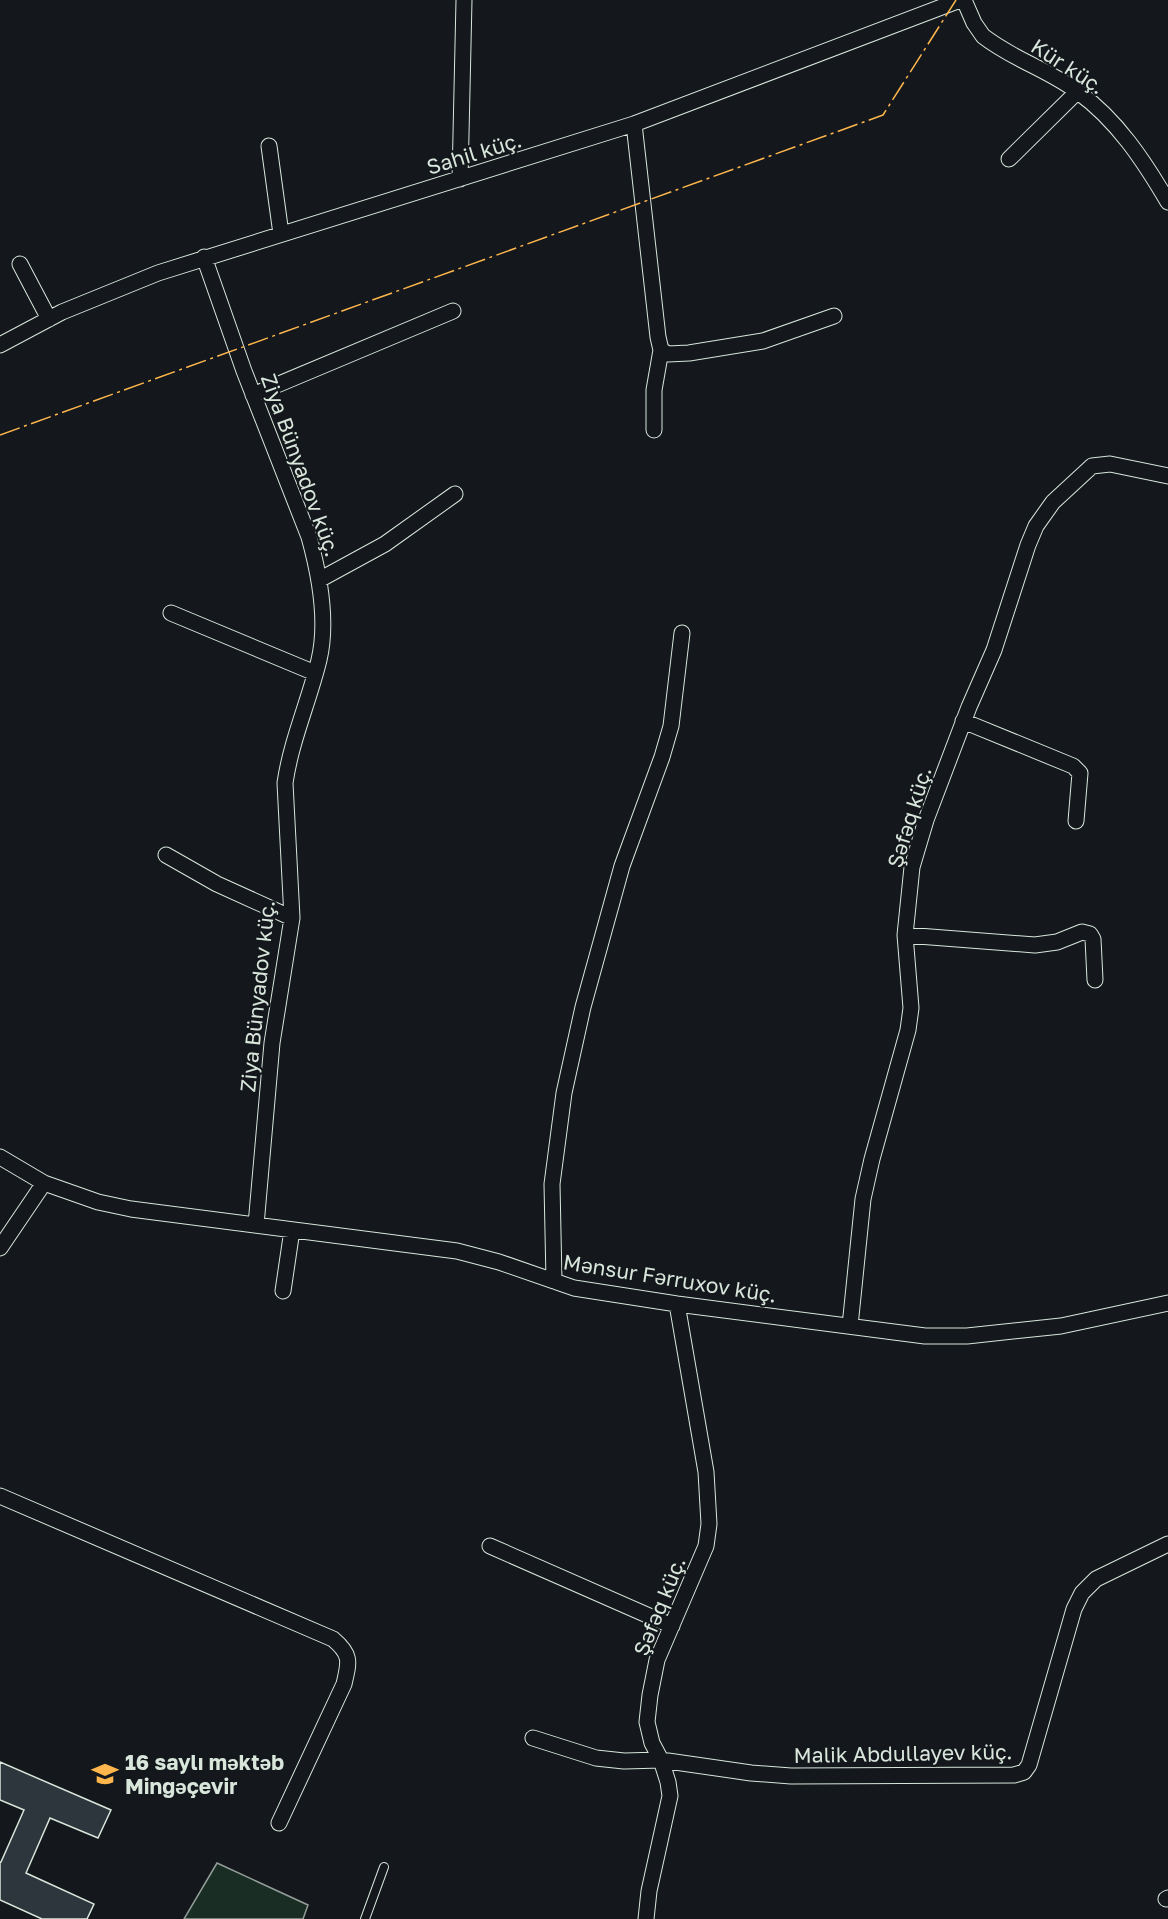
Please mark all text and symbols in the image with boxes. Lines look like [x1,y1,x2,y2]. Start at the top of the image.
street label: Kür küç. [1026,33,1110,99]
street label: Sahil küç. [423,126,525,180]
street label: Ziya Bünyadov küç. [256,370,346,560]
street label: Şəfəq küç. [881,763,937,871]
street label: Ziya Bünyadov küç. [234,899,280,1093]
street label: Mənsur Fərruxov küç. [562,1248,778,1308]
street label: Şəfəq küç. [627,1553,691,1659]
street label: Malik Abdullayev küç. [793,1738,1013,1768]
place label: 16 saylı məktəb Mingəçevir [125,1749,284,1799]
school or university icon: 16 saylı məktəb Mingəçevir [90,1759,120,1789]

